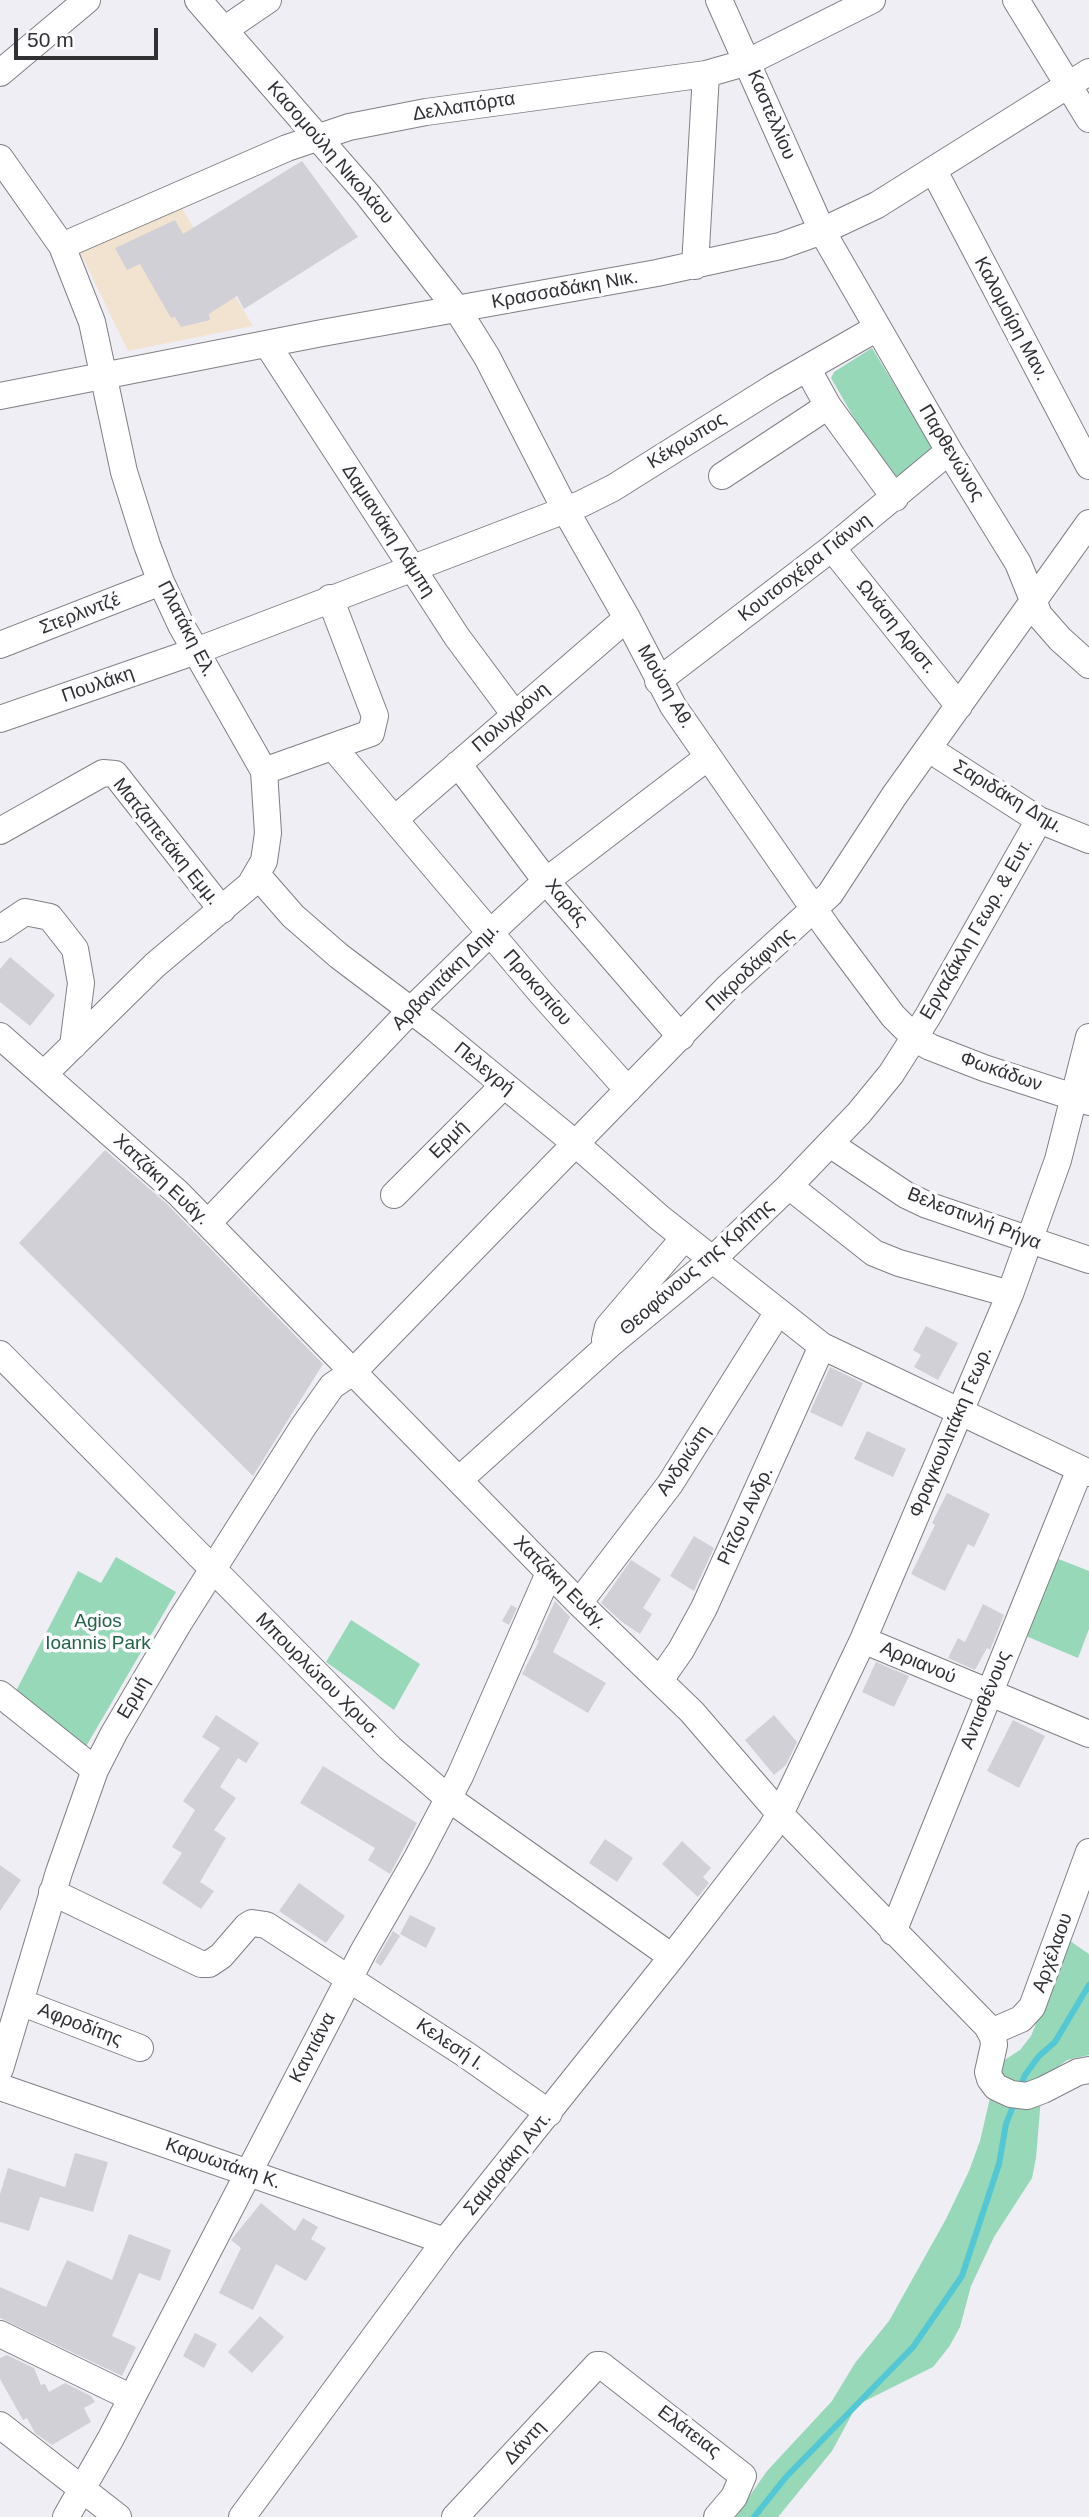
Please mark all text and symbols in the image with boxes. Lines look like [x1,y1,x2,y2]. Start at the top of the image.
scale bar [18,14,161,58]
text: 50 m [27,28,74,51]
street label: Καστελλίου [742,67,800,163]
street label: Κασομούλη Νικολάου [262,77,398,229]
street label: Δελλαπόρτα [411,88,517,126]
street label: Καλομοίρη Μαν. [969,253,1053,385]
street label: Κρασσαδάκη Νικ. [490,266,640,314]
street label: Παρθενώνος [913,401,989,505]
street label: Κέκρωπος [643,408,731,474]
street label: Δαμιανάκη Λάμπη [337,460,439,602]
street label: Κουτσοχέρα Γιάννη [734,509,876,627]
street label: Ωνάση Αριστ. [851,575,941,679]
street label: Πλατάκη Ελ. [152,577,220,681]
street label: Στερλιντζέ [36,588,124,640]
street label: Μούση Αθ. [632,641,698,733]
street label: Πουλάκη [59,662,137,708]
street label: Πολυχρόνη [468,678,554,758]
street label: Σαριδάκη Δημ. [949,755,1067,839]
street label: Ματζαπετάκη Εμμ. [108,774,224,910]
street label: Εργαζάκλη Γεωρ. & Ευτ. [916,834,1038,1024]
street label: Χαράς [540,875,592,931]
street label: Αρβανιτάκη Δημ. [388,919,504,1035]
street label: Πικροδάφνης [701,923,799,1017]
street label: Προκοπίου [498,945,576,1031]
street label: Πελεγρή [449,1038,519,1100]
street label: Φωκάδων [957,1047,1045,1097]
street label: Ερμή [425,1116,473,1164]
street label: Χατζάκη Ευάγ. [108,1130,214,1230]
street label: Βελεστινλή Ρήγα [904,1183,1044,1255]
street label: Θεοφάνους της Κρήτης [616,1195,778,1341]
street label: Φραγκουλιτάκη Γεωρ. [905,1343,997,1521]
street label: Ανδριώτη [652,1421,716,1501]
street label: Ρίτζου Ανδρ. [713,1463,779,1569]
street label: Χατζάκη Ευάγ. [508,1531,612,1635]
street label: Μπουρλώτου Χρυσ. [250,1608,386,1744]
park label: Agios Ioannis Park [45,1611,151,1655]
street label: Αρριανού [877,1637,959,1689]
street label: Αντισθένους [956,1648,1016,1752]
street label: Ερμή [113,1673,155,1723]
street label: Αρχέλαου [1028,1910,1078,1996]
street label: Αφροδίτης [35,1999,125,2051]
street label: Καντιάνα [285,2009,341,2087]
street label: Κελεσή Ι. [412,2014,488,2076]
street label: Σαμαράκη Αντ. [459,2108,557,2220]
street label: Καρυωτάκη Κ. [162,2134,284,2194]
street label: Ελάτειας [653,2401,725,2463]
street label: Δάντη [499,2416,551,2470]

